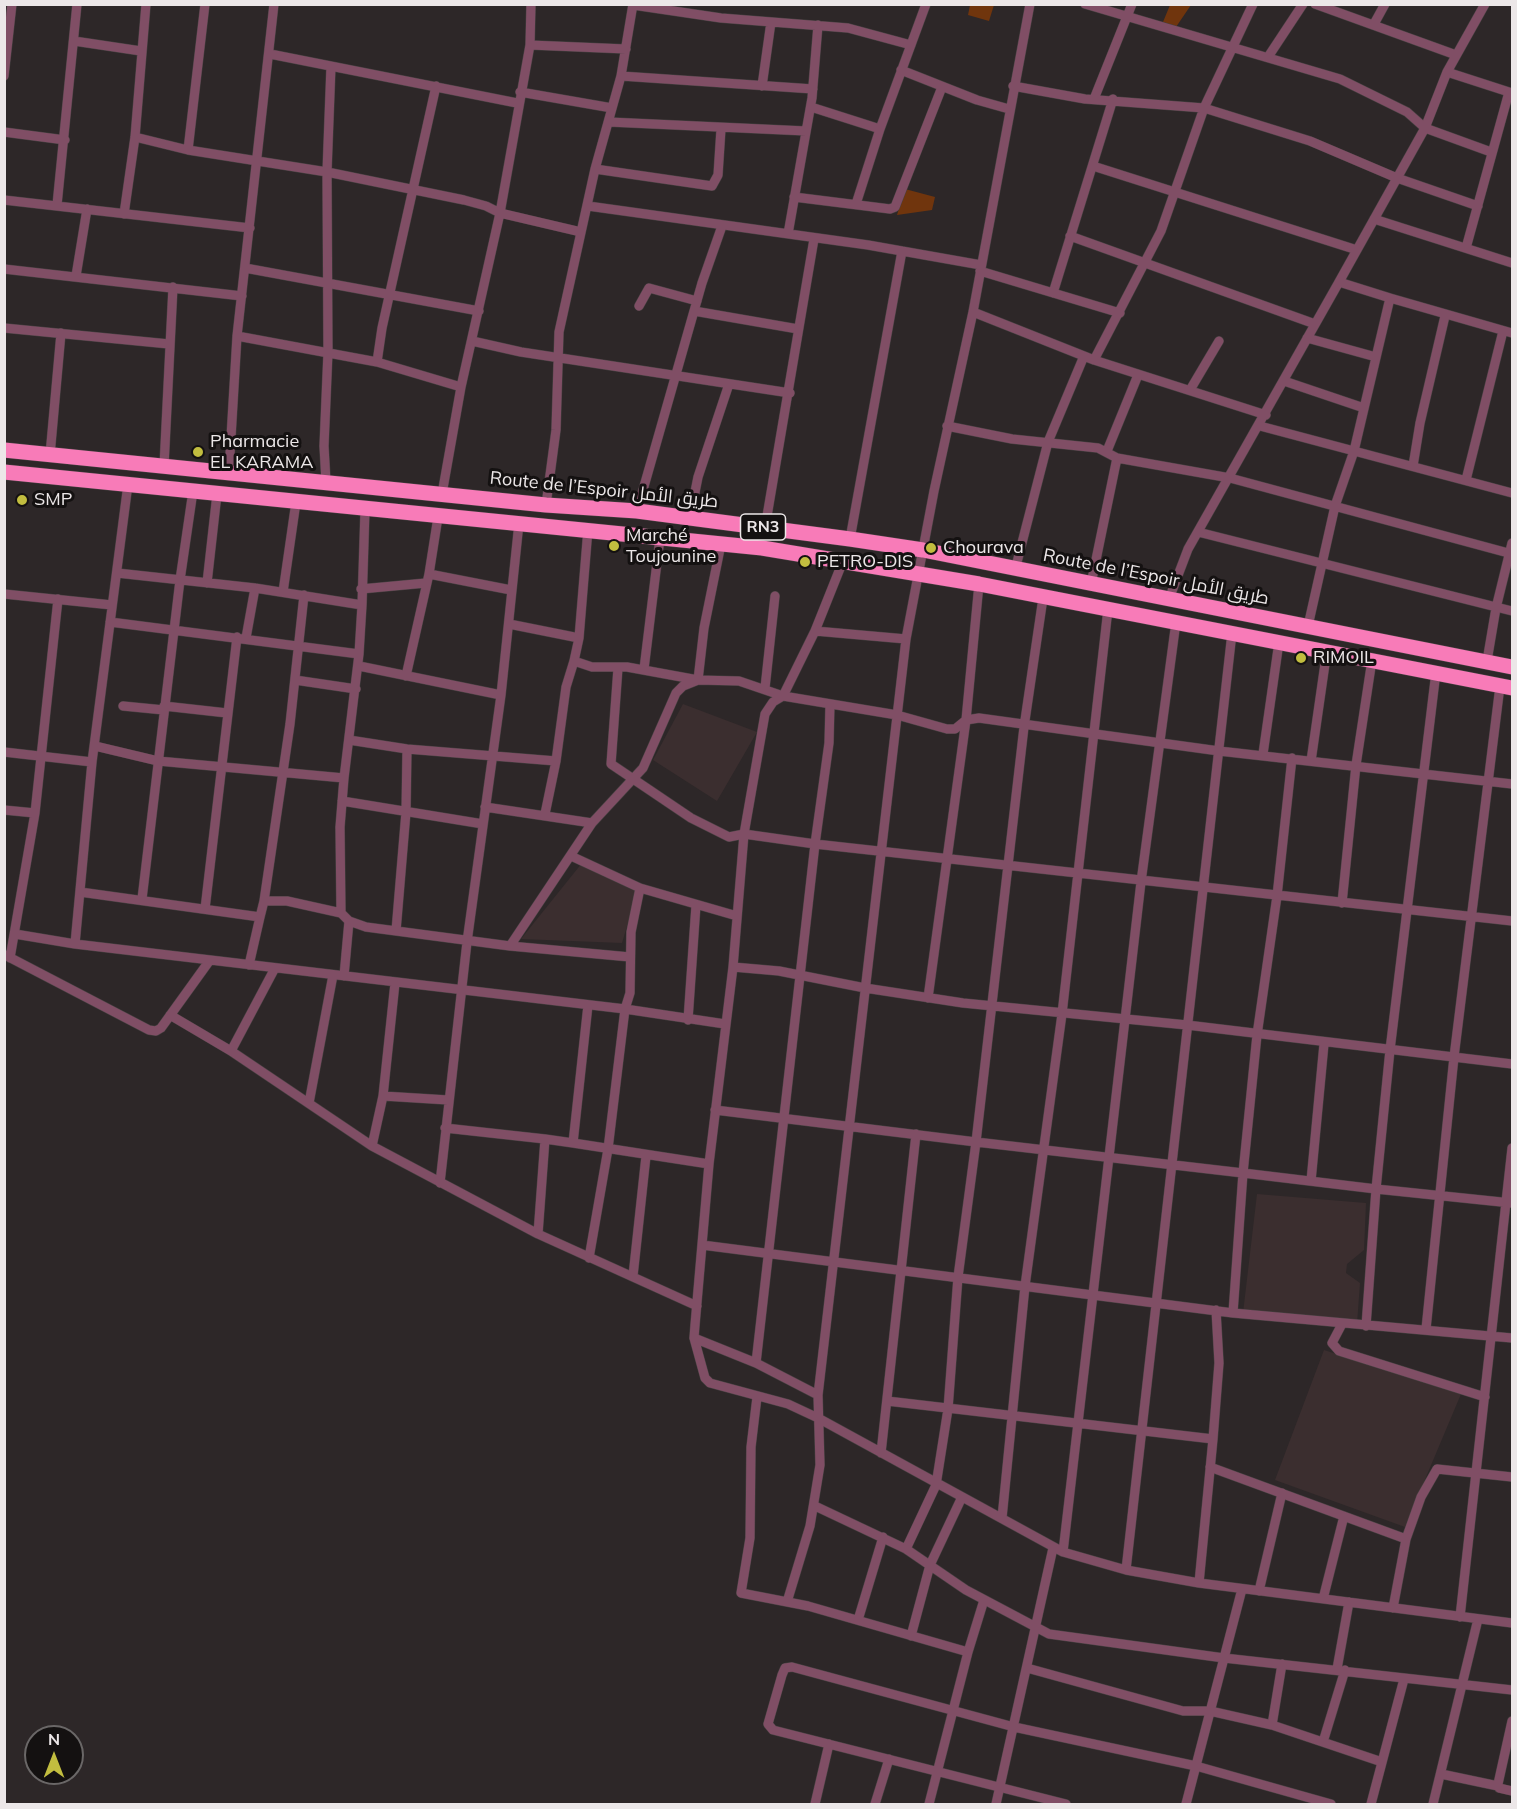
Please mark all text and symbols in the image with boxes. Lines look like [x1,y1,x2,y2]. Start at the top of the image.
place label: Pharmacie EL KARAMA [210,431,313,474]
marker: Pharmacie EL KARAMA [191,445,205,459]
street label: Route de l’Espoir طريق الأمل [489,467,719,513]
place label: SMP [34,489,72,511]
marker: SMP [15,493,29,507]
road number: RN3 [740,514,786,540]
place label: Marché Toujounine [626,525,716,568]
place label: Chourava [943,537,1024,559]
marker: Marché Toujounine [607,539,621,553]
marker: Chourava [924,541,938,555]
street label: Route de l’Espoir طريق الأمل [1041,544,1271,610]
place label: PETRO-DIS [817,551,913,573]
marker: PETRO-DIS [798,555,812,569]
place label: RIMOIL [1313,647,1374,669]
marker: RIMOIL [1294,651,1308,665]
north arrow [24,1725,84,1785]
text: N [48,1729,60,1749]

